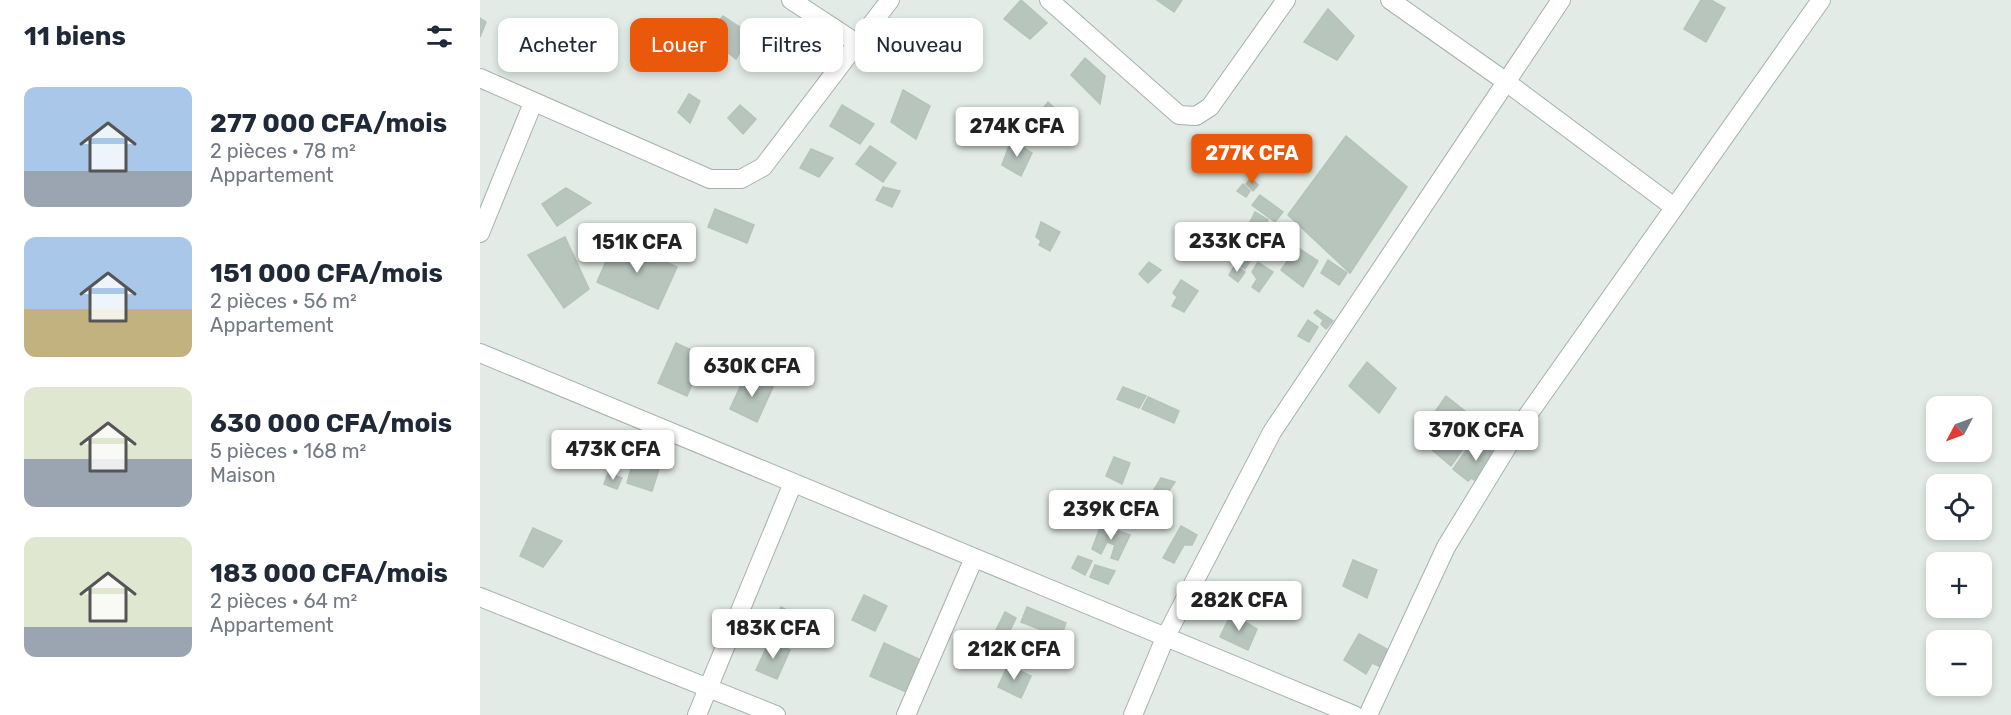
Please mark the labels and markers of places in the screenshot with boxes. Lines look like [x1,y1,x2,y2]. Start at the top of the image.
pin: 274K CFA [955,107,1079,158]
pin: 277K CFA [1190,134,1314,185]
pin: 233K CFA [1175,222,1299,273]
pin: 151K CFA [575,223,699,274]
pin: 630K CFA [690,347,814,398]
pin: 370K CFA [1414,411,1538,462]
pin: 473K CFA [551,430,675,481]
pin: 239K CFA [1049,490,1173,541]
pin: 282K CFA [1177,581,1301,632]
pin: 183K CFA [711,609,835,660]
pin: 212K CFA [952,630,1076,681]

